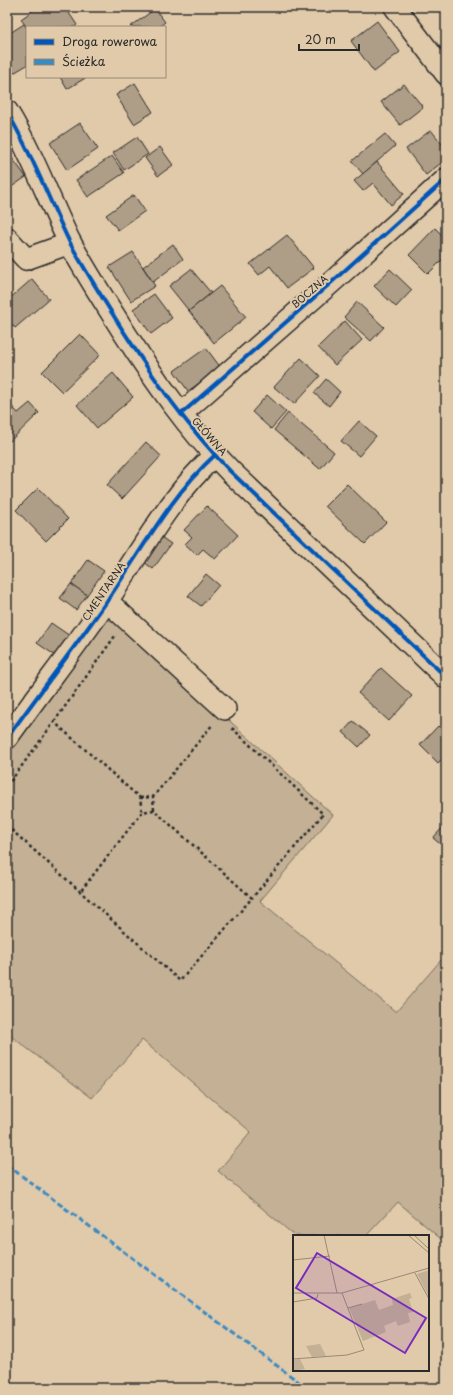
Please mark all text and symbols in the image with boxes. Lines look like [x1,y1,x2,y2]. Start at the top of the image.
legend [26,26,166,78]
scale bar [299,26,359,52]
text: 20 m [305,30,336,48]
text: Droga rowerowa [62,32,158,50]
text: Ścieżka [62,52,106,70]
street label: BOCZNA [287,270,331,311]
street label: GŁÓWNA [189,413,231,459]
street label: CMENTARNA [78,558,128,623]
inset map [293,1235,429,1371]

